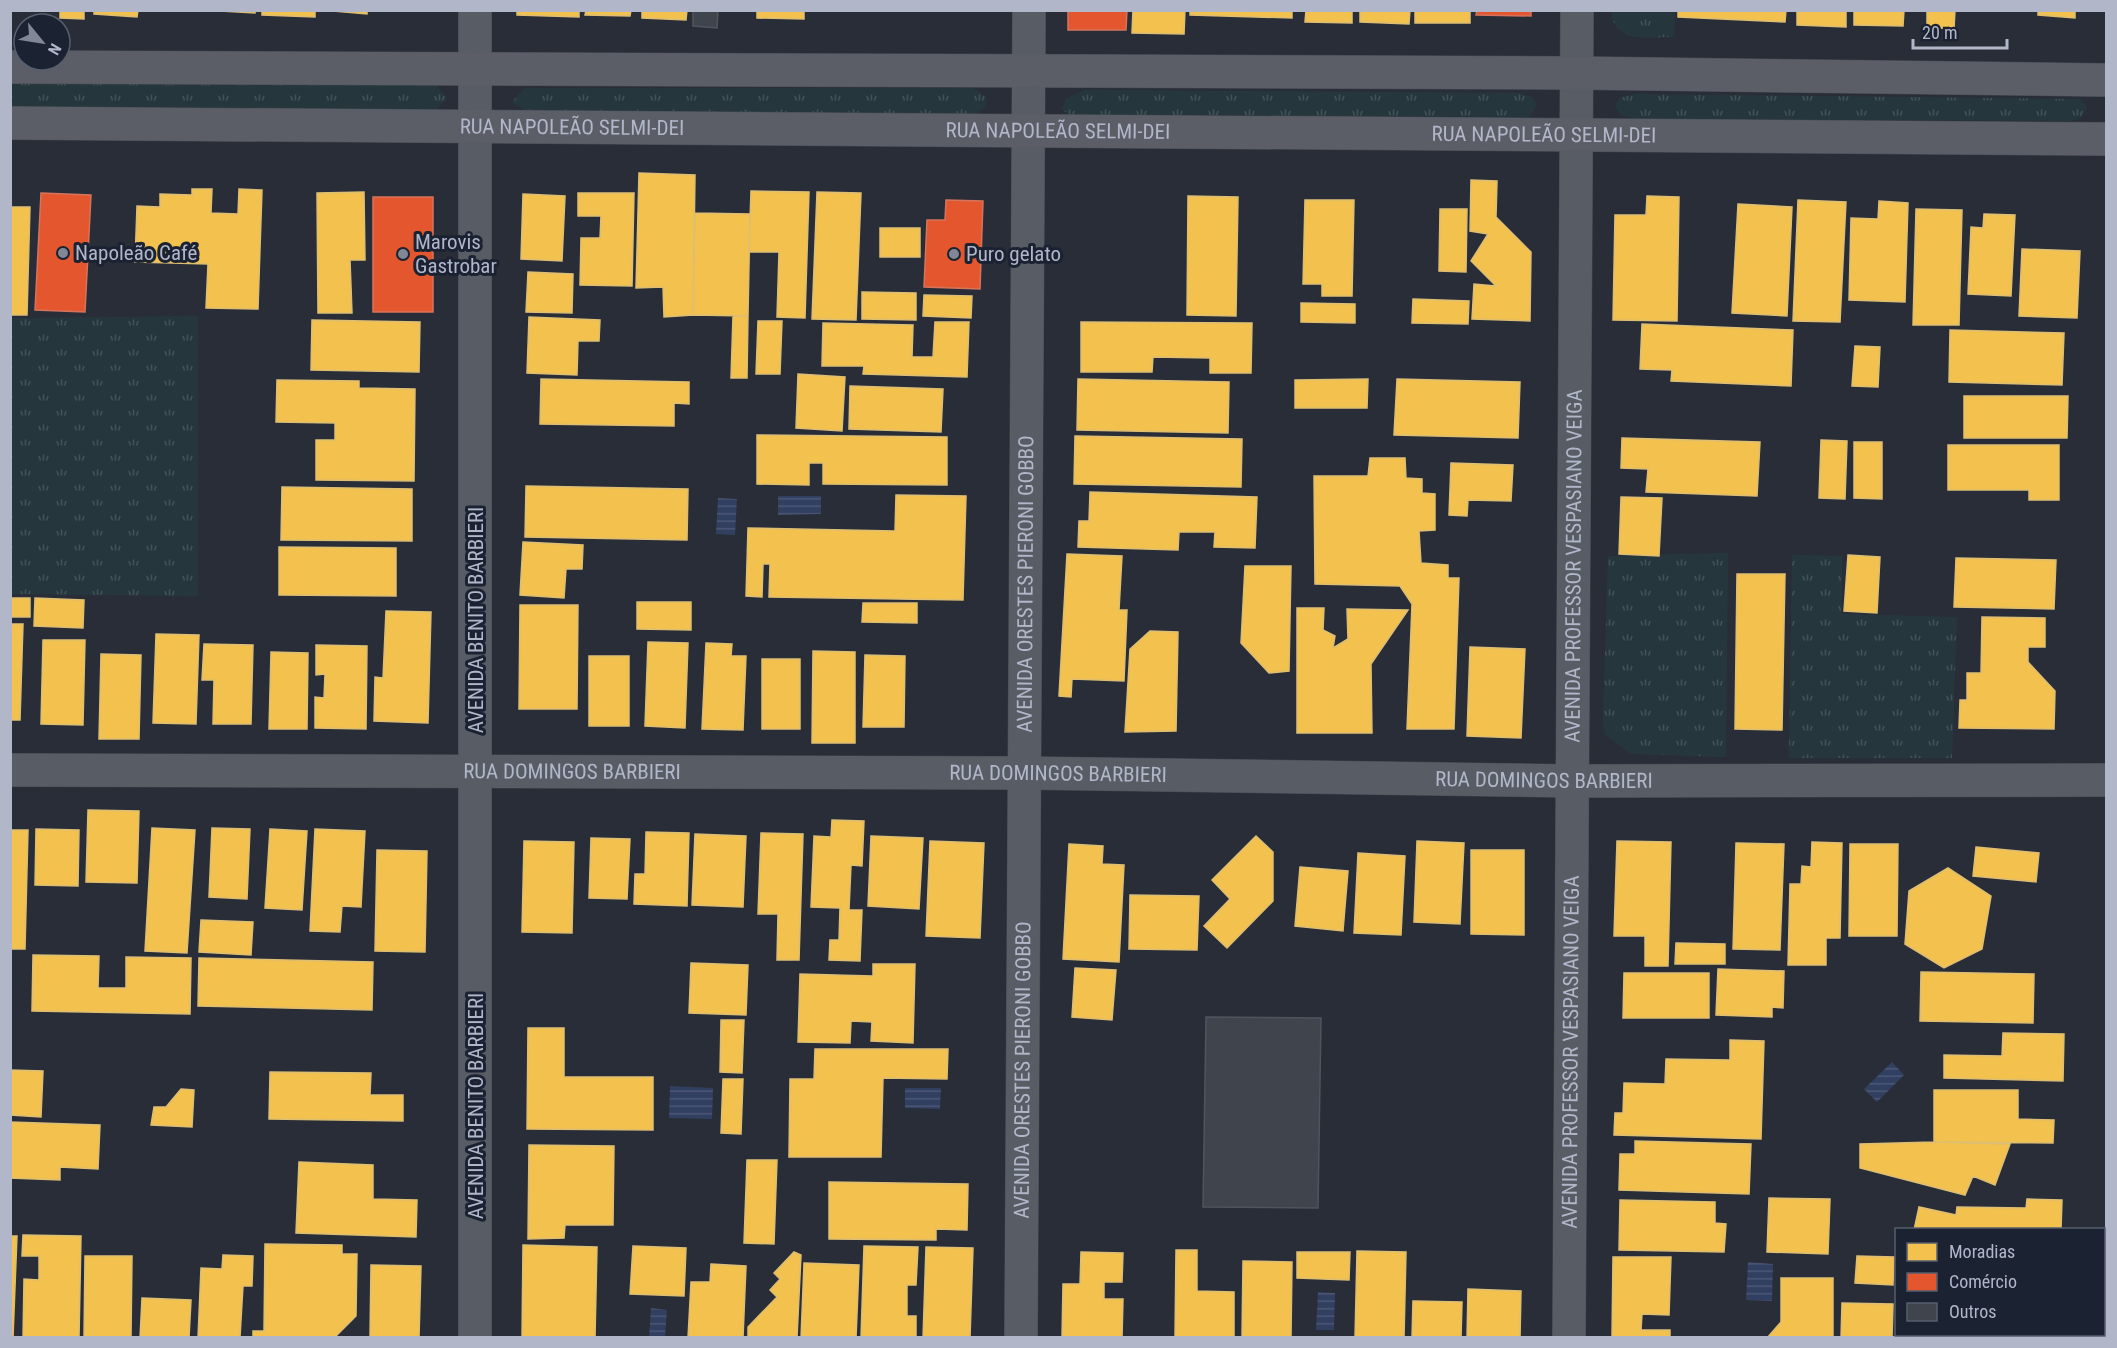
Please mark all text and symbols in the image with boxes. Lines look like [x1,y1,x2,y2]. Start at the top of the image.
north arrow [12,12,72,72]
scale bar [1913,12,2008,50]
text: 20 m [1922,22,1957,43]
text: N [44,40,65,58]
street label: RUA NAPOLEÃO SELMI-DEI [460,114,684,140]
street label: RUA NAPOLEÃO SELMI-DEI [946,118,1170,144]
street label: RUA NAPOLEÃO SELMI-DEI [1432,122,1656,148]
place label: Marovis Gastrobar [415,230,497,278]
place label: Napoleão Café [75,241,197,265]
place label: Puro gelato [966,242,1061,266]
marker: Napoleão Café [56,246,70,260]
marker: Marovis Gastrobar [396,247,410,261]
marker: Puro gelato [947,247,961,261]
street label: AVENIDA PROFESSOR VESPASIANO VEIGA [1561,389,1587,743]
street label: AVENIDA ORESTES PIERONI GOBBO [1013,435,1038,733]
street label: AVENIDA BENITO BARBIERI [464,507,488,733]
street label: RUA DOMINGOS BARBIERI [463,759,681,784]
street label: RUA DOMINGOS BARBIERI [949,761,1167,787]
street label: RUA DOMINGOS BARBIERI [1435,767,1653,793]
street label: AVENIDA PROFESSOR VESPASIANO VEIGA [1558,875,1584,1229]
street label: AVENIDA ORESTES PIERONI GOBBO [1010,921,1036,1219]
street label: AVENIDA BENITO BARBIERI [464,993,488,1219]
legend [1895,1228,2105,1336]
text: Moradias [1949,1241,2015,1262]
text: Comércio [1949,1271,2017,1292]
text: Outros [1949,1301,1996,1322]

